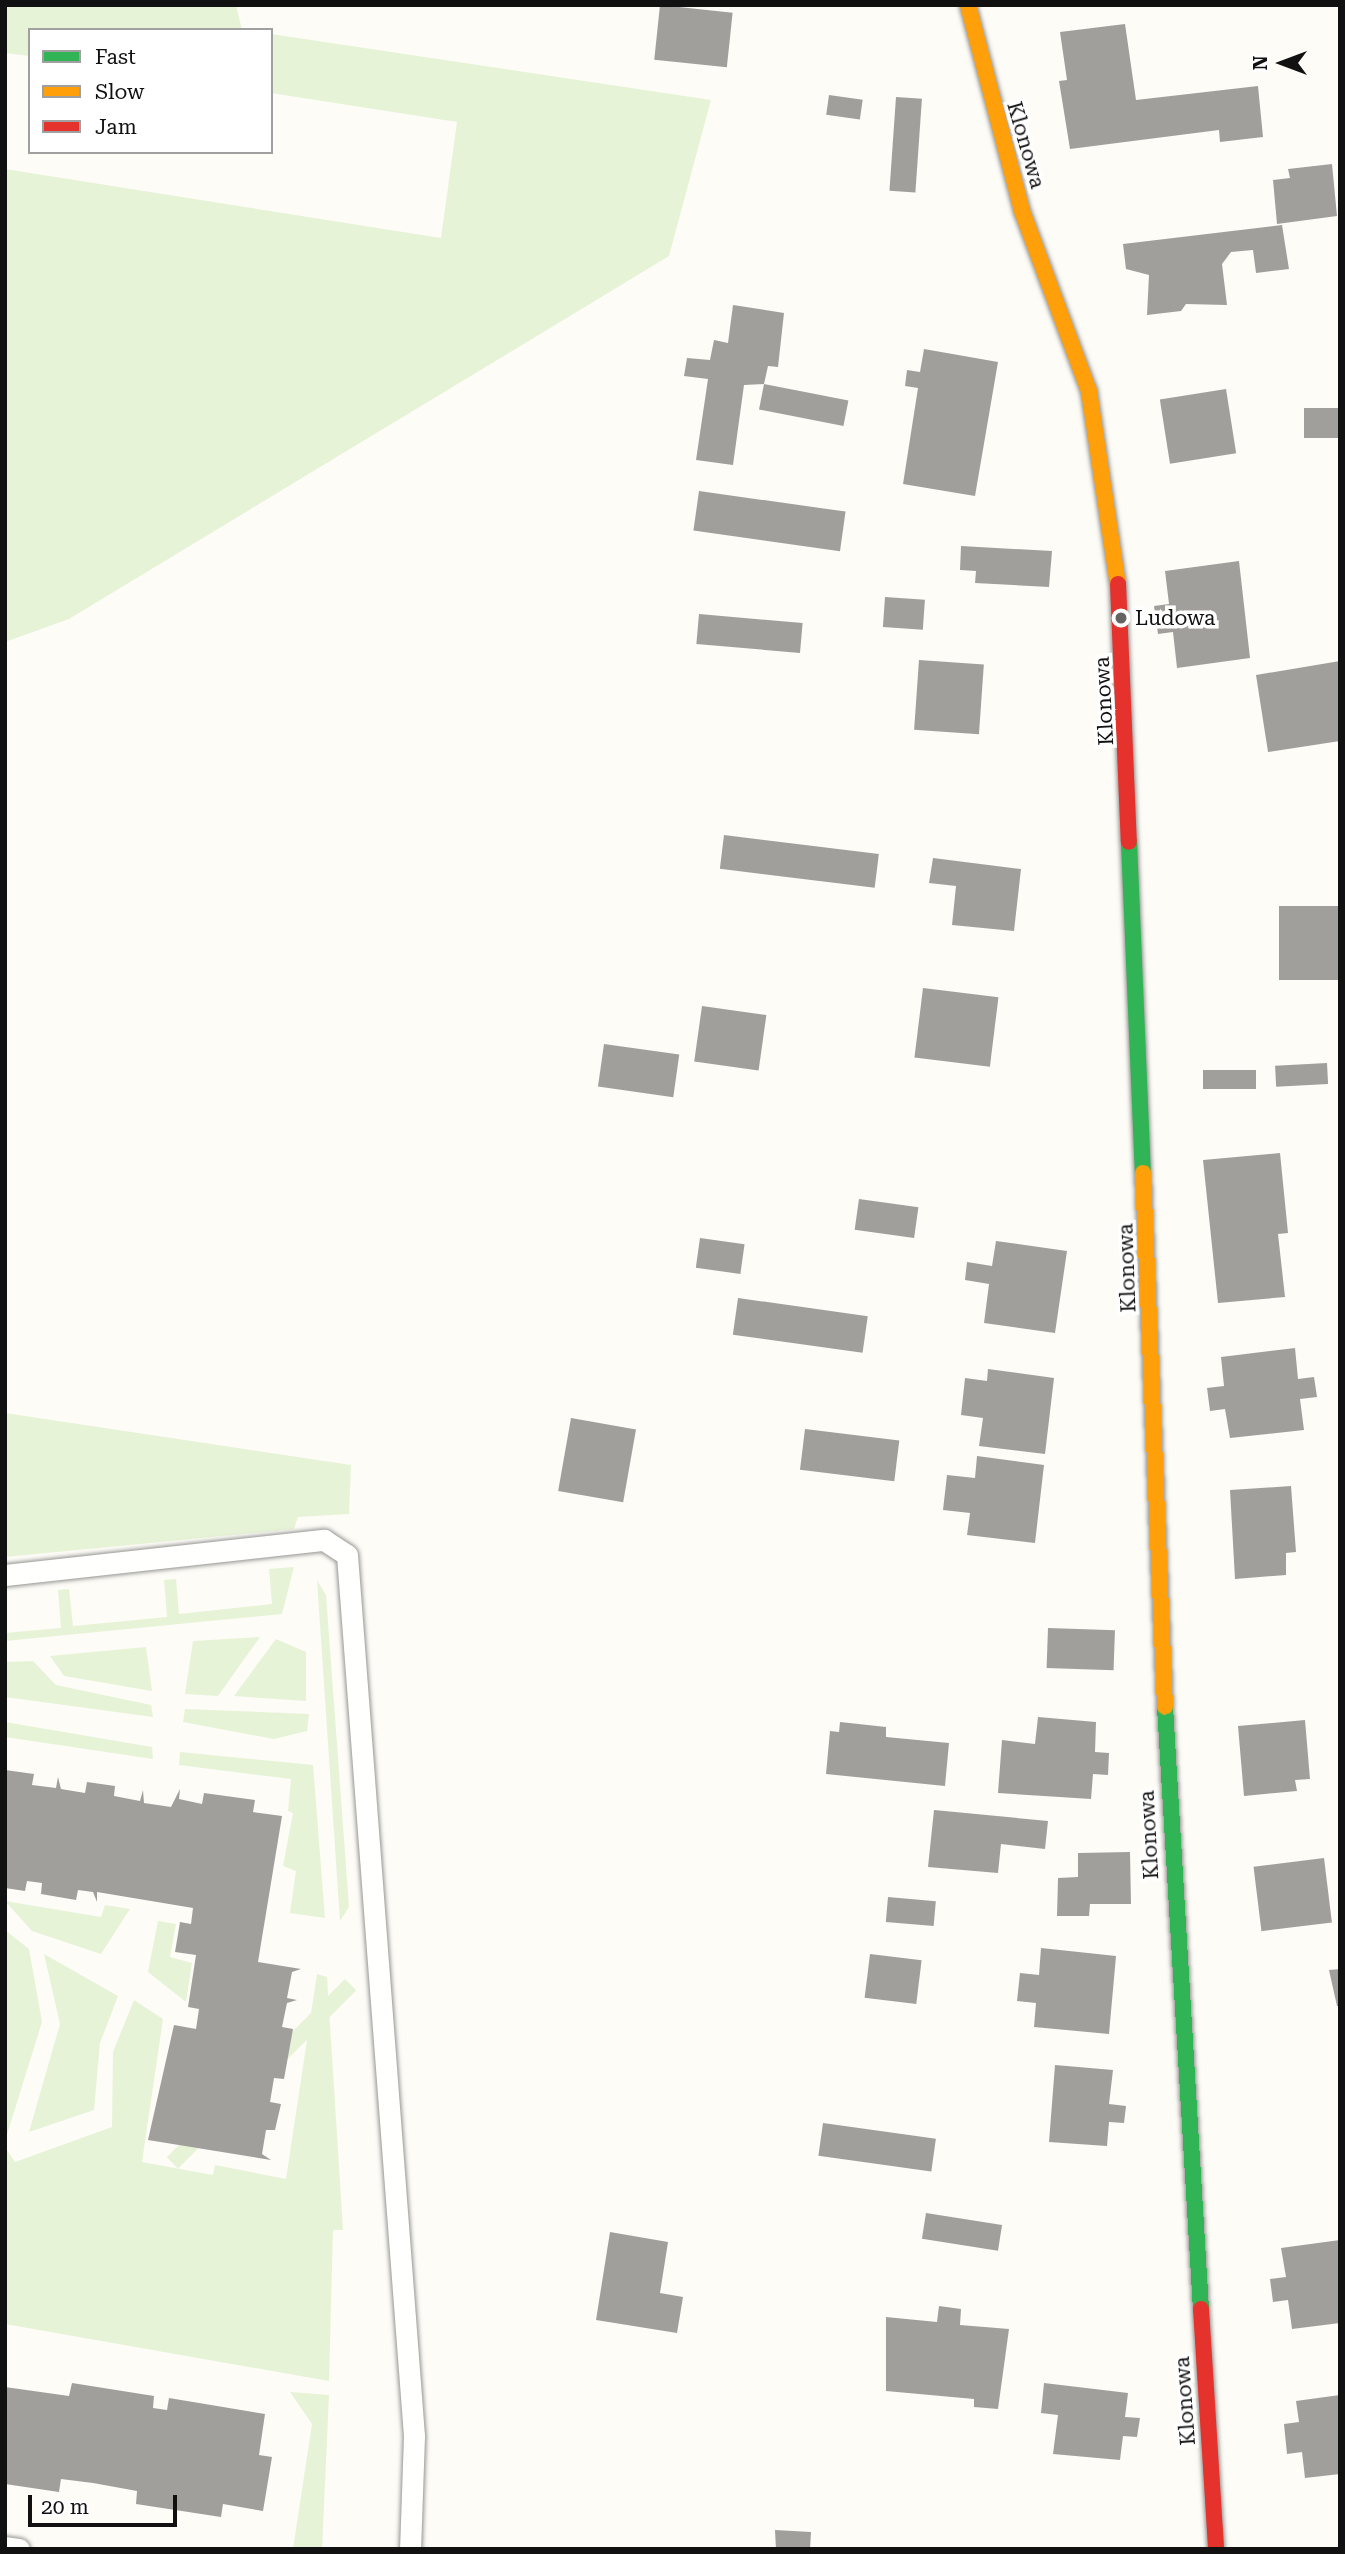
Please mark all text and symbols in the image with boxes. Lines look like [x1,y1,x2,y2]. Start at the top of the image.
legend [28,28,273,154]
north arrow [1247,28,1317,98]
text: Fast [95,45,136,69]
text: N [1249,56,1272,70]
text: Slow [95,80,144,104]
street label: Klonowa [1002,99,1050,191]
text: Jam [95,115,137,139]
place label: Ludowa [1135,605,1215,631]
marker: Ludowa [1113,610,1129,626]
street label: Klonowa [1089,656,1119,746]
street label: Klonowa [1113,1223,1141,1313]
street label: Klonowa [1134,1790,1164,1880]
street label: Klonowa [1169,2356,1201,2446]
scale bar [32,2480,180,2524]
text: 20 m [41,2495,89,2519]

